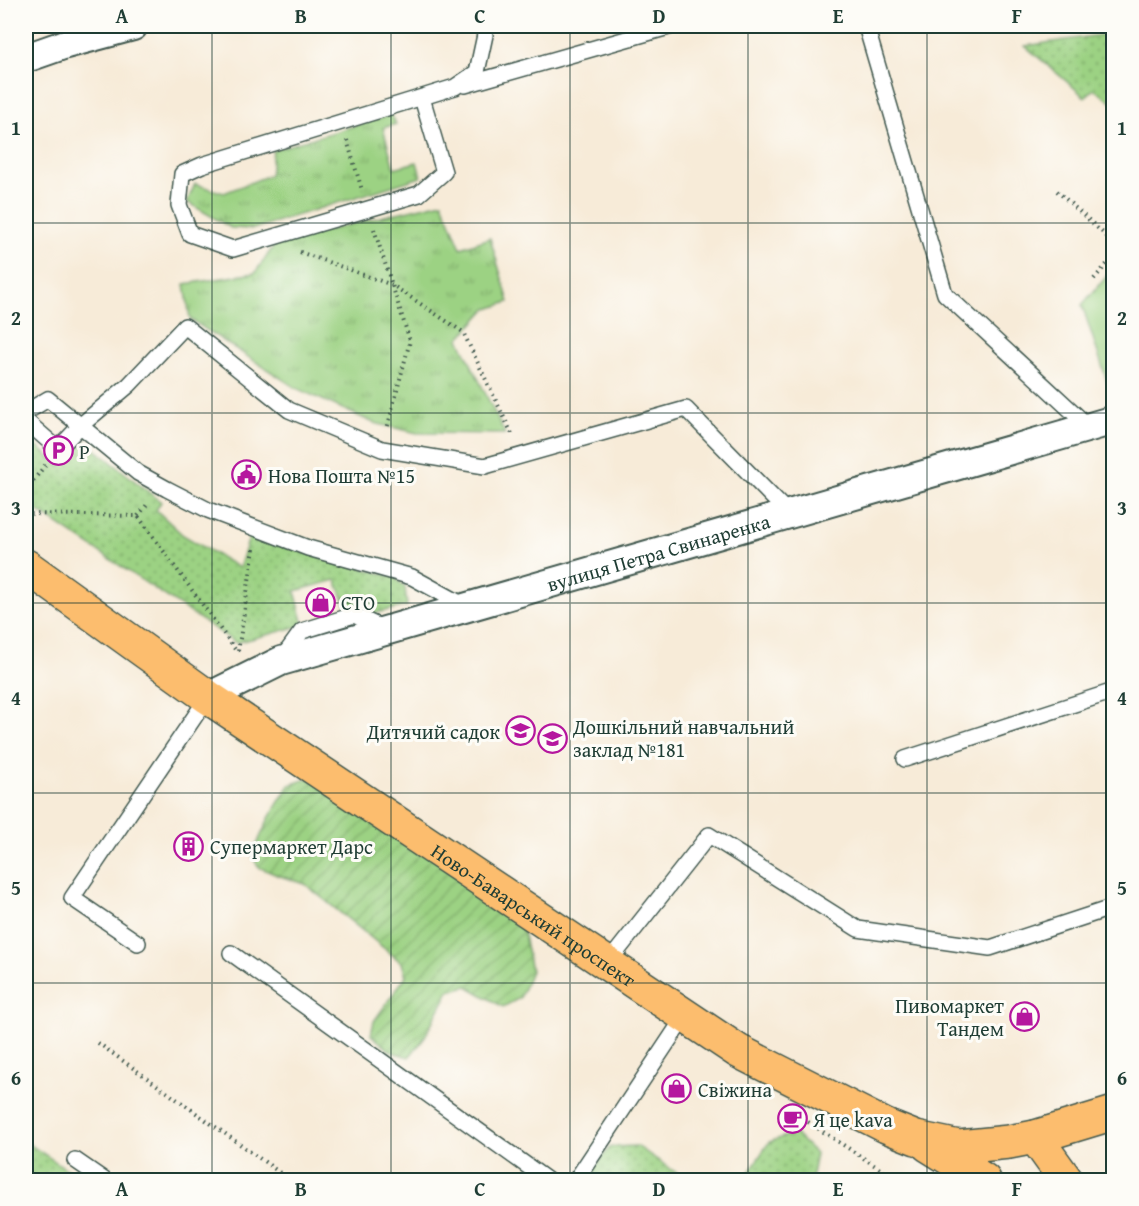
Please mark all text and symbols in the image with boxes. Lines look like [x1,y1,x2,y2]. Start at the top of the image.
text: A [116,1,129,30]
text: B [295,1,307,30]
text: C [474,1,486,30]
text: D [652,1,666,30]
text: E [833,1,844,30]
text: F [1012,1,1022,30]
text: 1 [11,113,21,142]
text: 1 [1117,113,1127,142]
text: 2 [11,303,21,332]
text: 2 [1117,303,1127,332]
parking icon: Р [42,435,74,467]
place label: Р [79,437,90,466]
public building icon: Нова Пошта №15 [231,459,263,491]
place label: Нова Пошта №15 [268,461,415,490]
text: 3 [11,493,21,522]
text: 3 [1117,493,1127,522]
street label: вулиця Петра Свинаренка [543,506,774,598]
shop icon: СТО [304,586,336,618]
place label: СТО [341,588,375,617]
text: 4 [11,683,21,712]
text: 4 [1117,683,1127,712]
place label: Дошкільний навчальний заклад №181 [572,712,795,764]
school or university icon: Дитячий садок [505,715,537,747]
place label: Дитячий садок [366,717,501,746]
school or university icon: Дошкільний навчальний заклад №181 [536,722,568,754]
building icon: Супермаркет Дарс [173,830,205,862]
place label: Супермаркет Дарс [210,832,373,861]
street label: Ново-Баварський проспект [426,836,642,994]
text: 5 [11,873,21,902]
text: 5 [1117,873,1127,902]
place label: Пивомаркет Тандем [895,991,1004,1043]
shop icon: Пивомаркет Тандем [1009,1000,1041,1032]
text: 6 [11,1063,21,1092]
text: 6 [1117,1063,1127,1092]
shop icon: Свіжина [661,1073,693,1105]
place label: Свіжина [698,1075,772,1104]
cafe icon: Я це kava [776,1103,808,1135]
place label: Я це kava [812,1105,893,1134]
text: A [116,1174,129,1203]
text: B [295,1174,307,1203]
text: C [474,1174,486,1203]
text: D [652,1174,666,1203]
text: E [833,1174,844,1203]
text: F [1012,1174,1022,1203]

